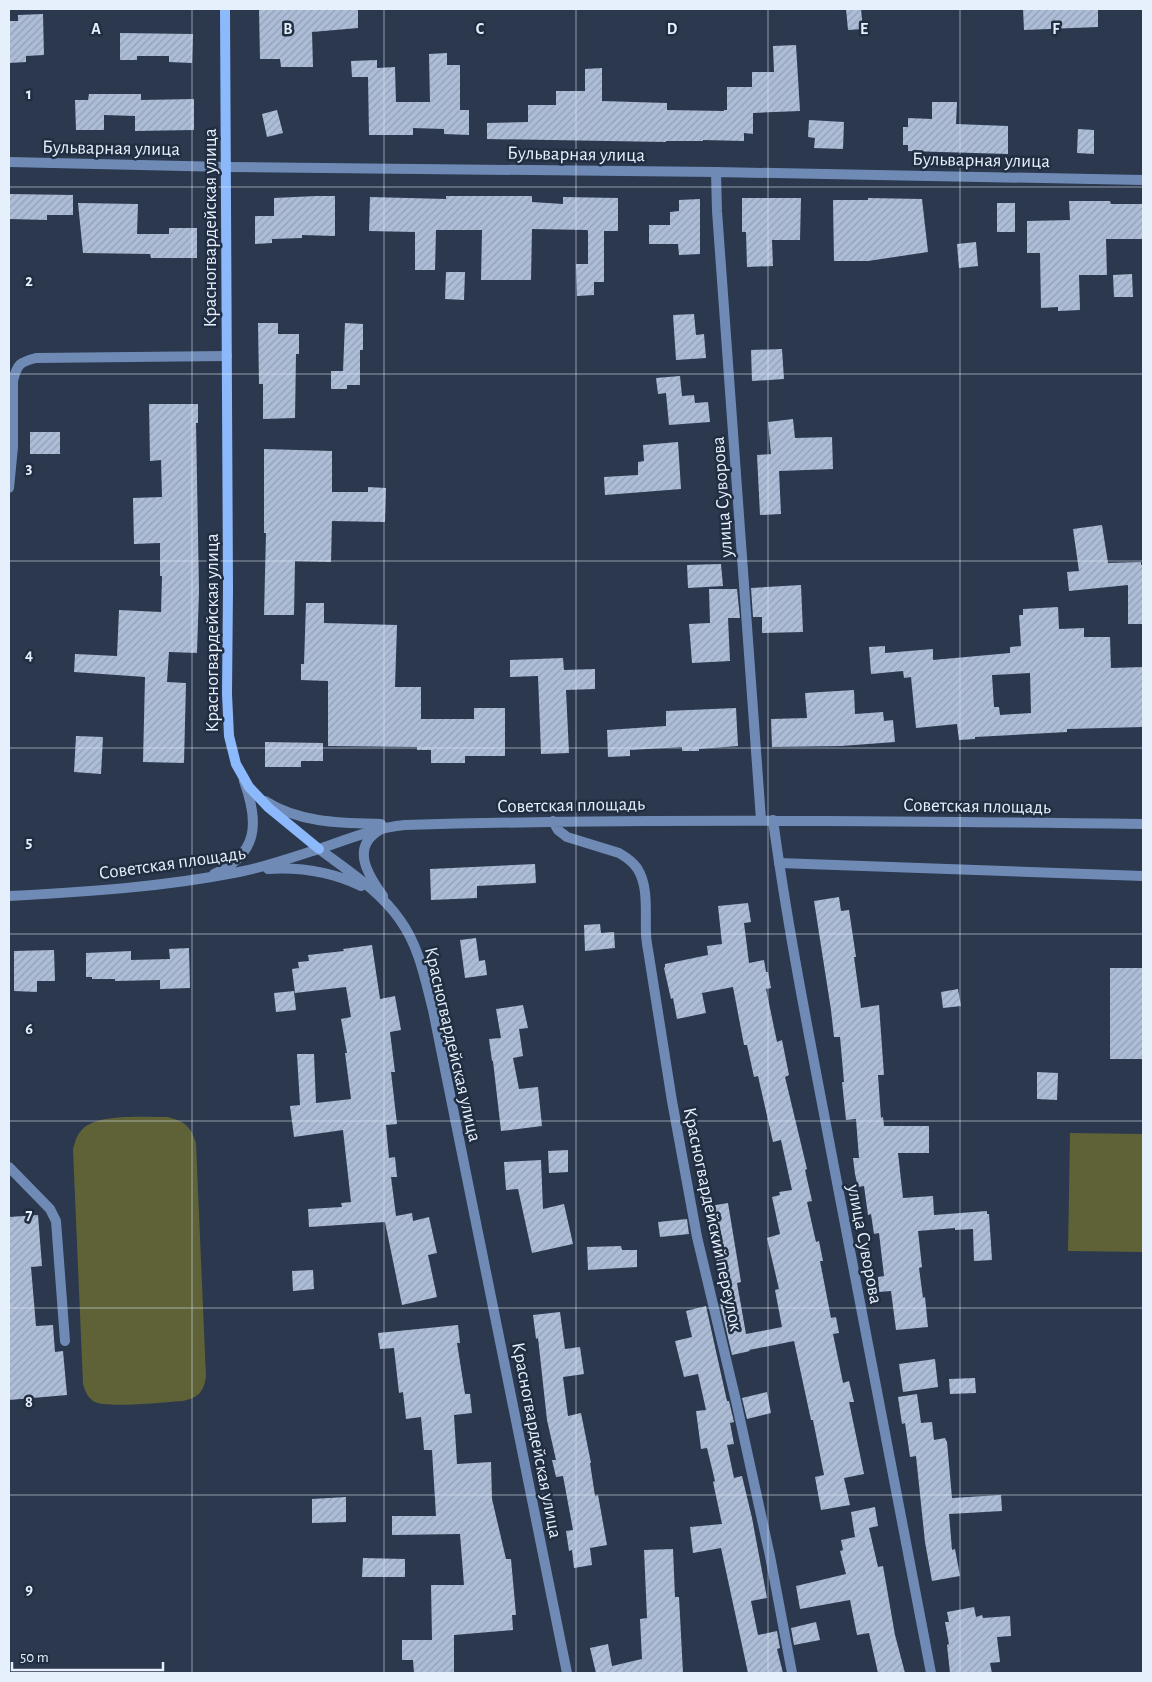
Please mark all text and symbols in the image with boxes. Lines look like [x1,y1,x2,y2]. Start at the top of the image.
text: A [91,21,101,37]
text: B [283,21,293,37]
text: C [476,21,485,37]
text: D [667,21,678,37]
text: E [860,21,868,37]
text: F [1052,21,1060,37]
text: 1 [26,86,32,102]
street label: Красногвардейская улица [201,128,220,328]
street label: Бульварная улица [42,138,180,159]
street label: Бульварная улица [507,144,645,165]
street label: Бульварная улица [912,150,1050,171]
text: 2 [25,273,33,289]
street label: улица Суворова [709,435,736,559]
text: 3 [26,460,33,476]
street label: Красногвардейская улица [203,533,222,733]
text: 4 [25,647,33,663]
street label: Советская площадь [497,795,645,816]
street label: Советская площадь [903,796,1051,817]
text: 5 [26,834,33,850]
street label: Советская площадь [98,844,247,883]
street label: Красногвардейская улица [421,945,484,1144]
text: 6 [25,1021,33,1037]
street label: Красногвардейский переулок [680,1106,746,1333]
street label: улица Суворова [843,1182,885,1306]
text: 7 [26,1207,33,1223]
street label: Красногвардейская улица [508,1341,565,1540]
text: 8 [25,1394,33,1410]
text: 9 [25,1581,33,1597]
scale bar [12,1640,164,1672]
text: 50 m [20,1650,49,1665]

